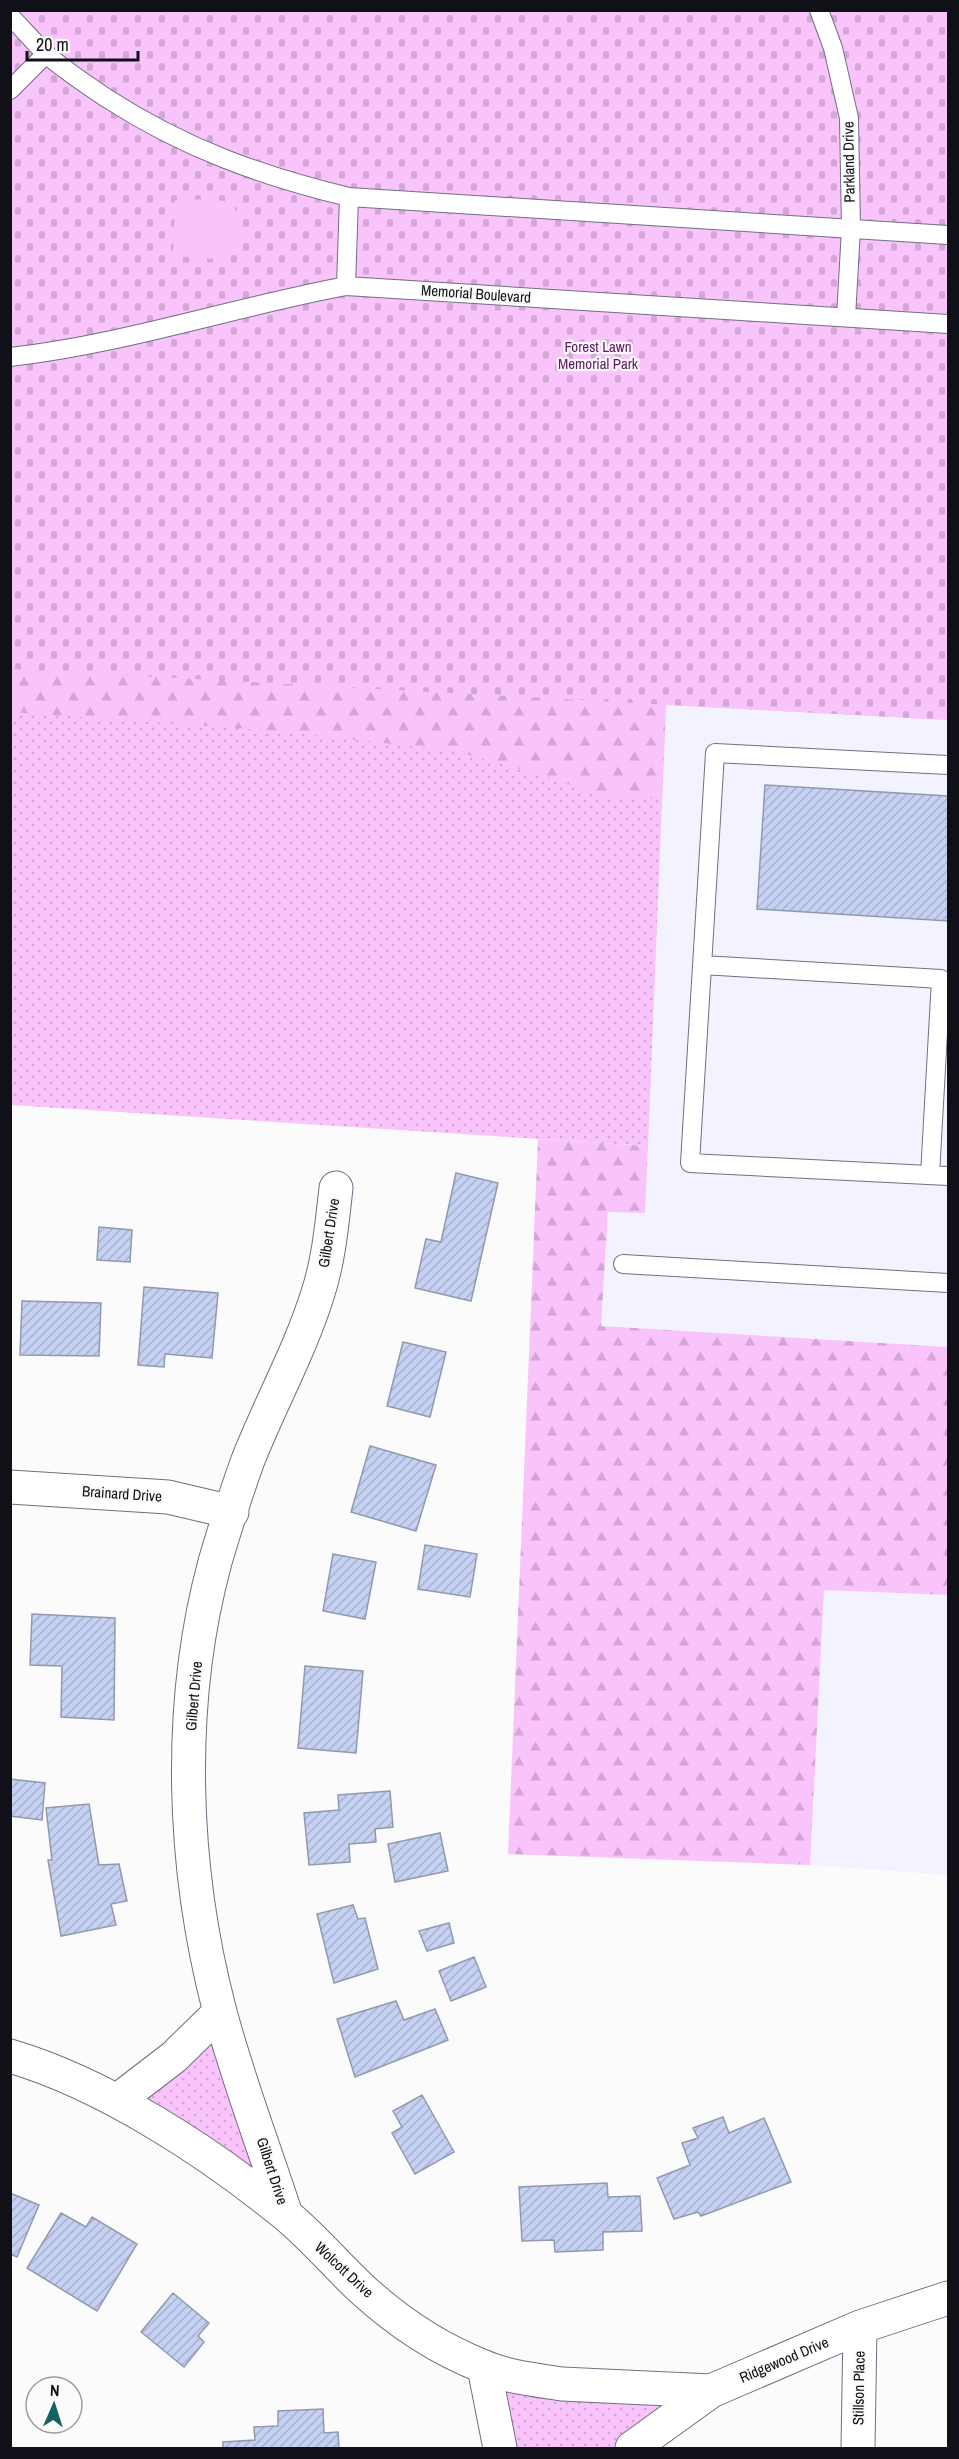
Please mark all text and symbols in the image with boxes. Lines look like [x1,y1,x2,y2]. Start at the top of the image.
scale bar [27,24,138,62]
text: 20 m [36,32,69,57]
street label: Parkland Drive [837,121,860,203]
street label: Memorial Boulevard [420,279,532,308]
park label: Forest Lawn Memorial Park [558,336,639,374]
street label: Gilbert Drive [313,1197,344,1269]
street label: Brainard Drive [81,1480,163,1507]
street label: Gilbert Drive [180,1660,207,1732]
street label: Gilbert Drive [252,2134,293,2207]
street label: Wolcott Drive [310,2237,379,2303]
street label: Ridgewood Drive [736,2331,832,2388]
street label: Stillson Place [847,2350,870,2425]
north arrow [24,2375,84,2435]
text: N [49,2379,60,2401]

